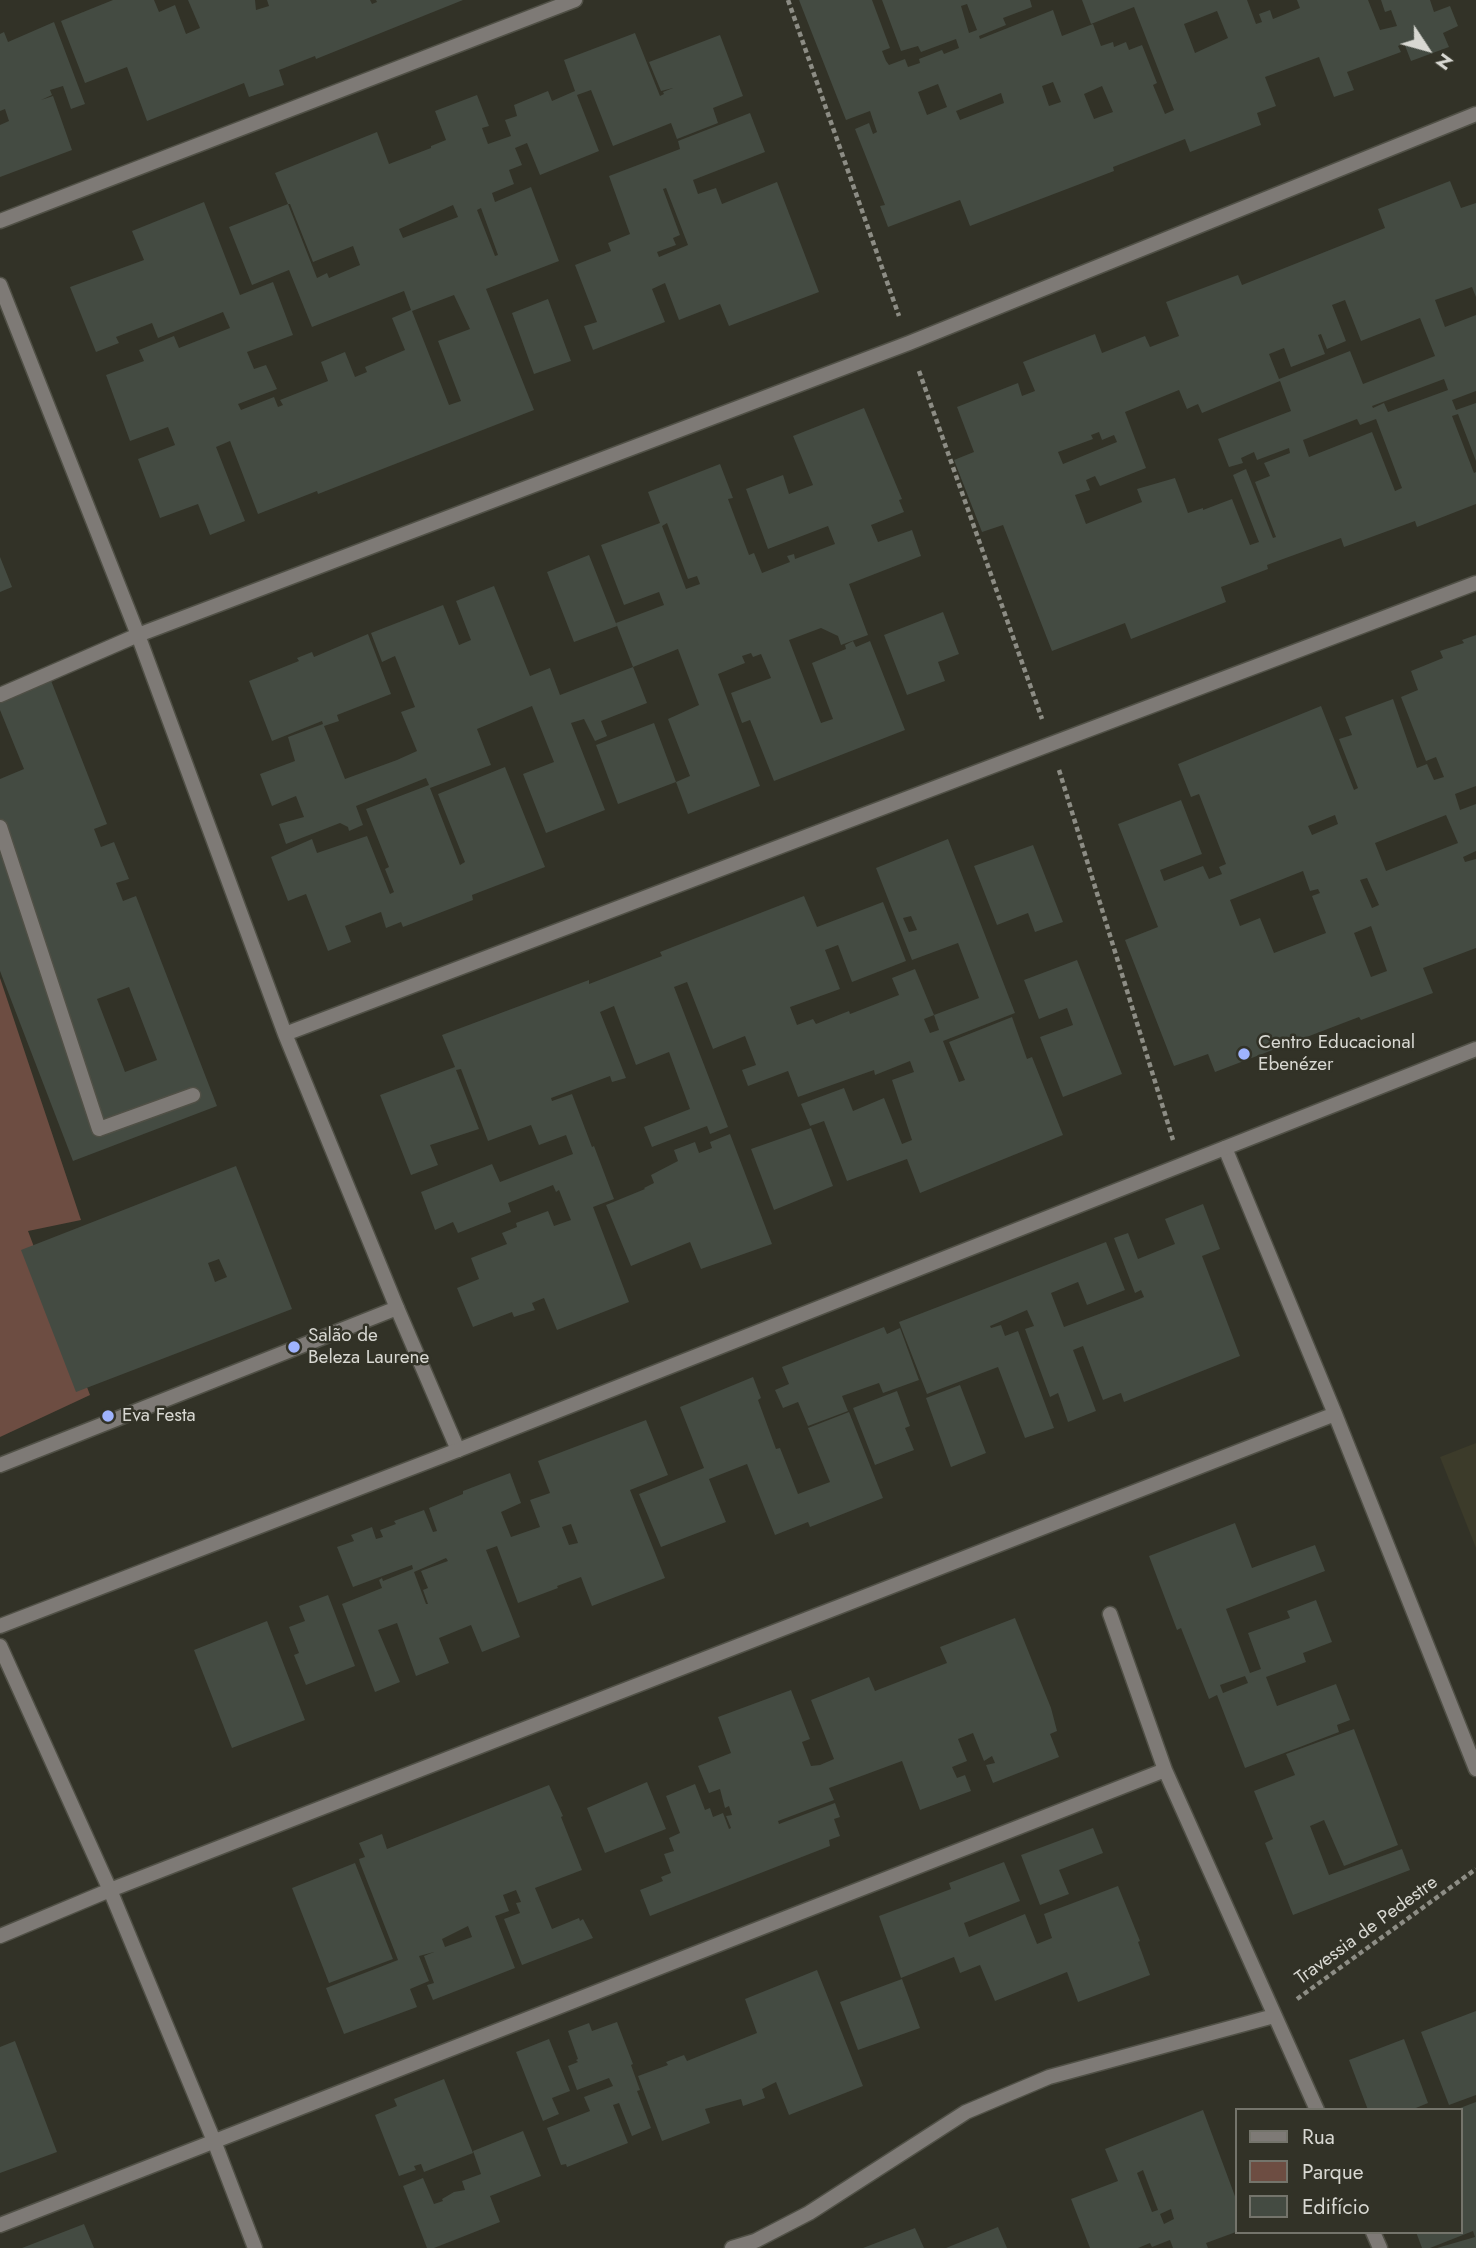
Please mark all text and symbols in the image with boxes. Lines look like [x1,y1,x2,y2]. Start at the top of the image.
north arrow [1392,14,1462,84]
text: N [1429,48,1460,76]
place label: Centro Educacional Ebenézer [1258,1032,1415,1076]
marker: Centro Educacional Ebenézer [1236,1046,1252,1062]
place label: Salão de Beleza Laurene [308,1325,429,1369]
marker: Salão de Beleza Laurene [286,1339,302,1355]
place label: Eva Festa [122,1405,196,1427]
marker: Eva Festa [100,1408,116,1424]
street label: Travessia de Pedestre [1291,1872,1443,1990]
legend [1234,2108,1462,2234]
text: Rua [1302,2122,1335,2152]
text: Parque [1302,2157,1364,2187]
text: Edifício [1302,2192,1369,2222]

